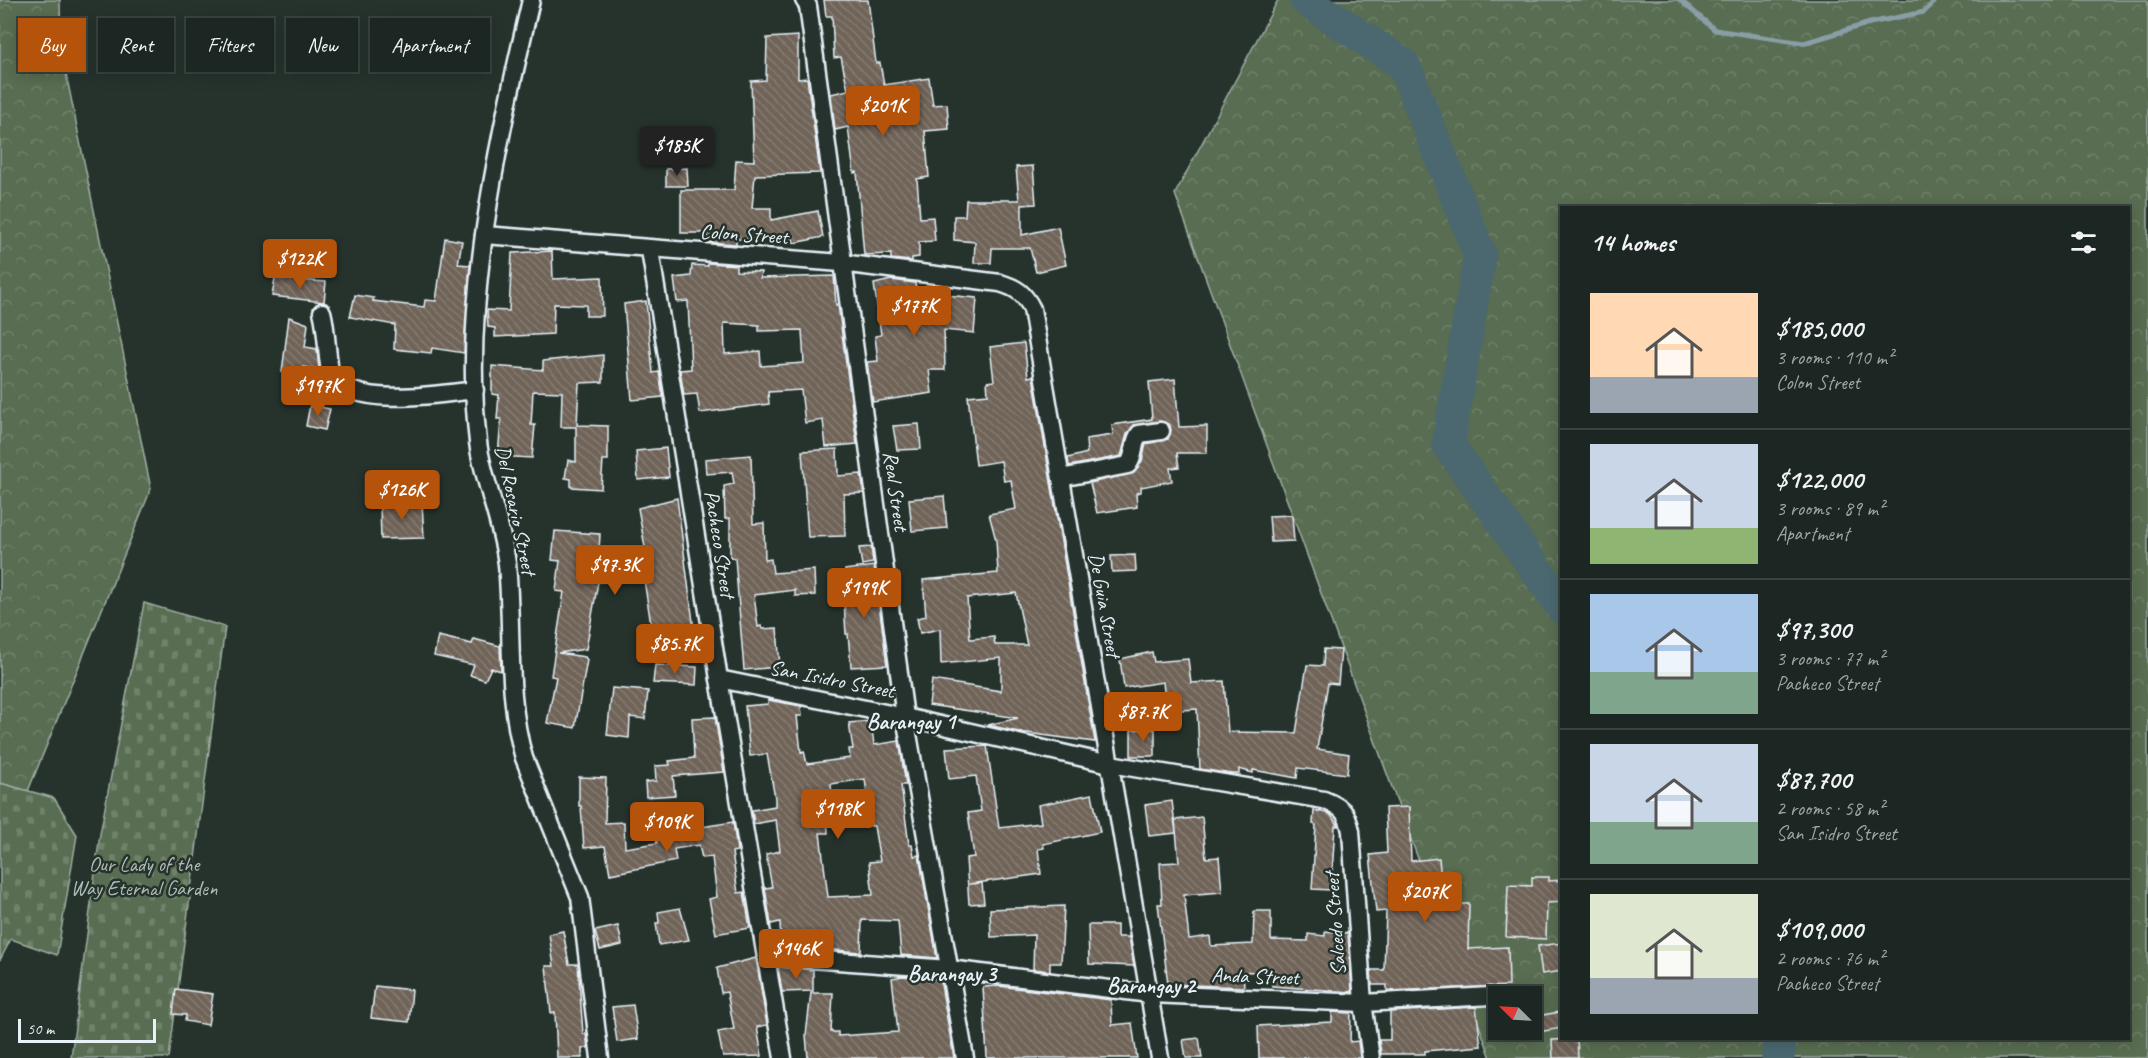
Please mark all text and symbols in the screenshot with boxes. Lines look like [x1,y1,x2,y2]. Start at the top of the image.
chip: Buy [18,18,86,72]
chip: Rent [98,18,174,72]
chip: Filters [186,18,274,72]
chip: New [286,18,358,72]
chip: Apartment [370,18,490,72]
pin: $201K [841,86,925,137]
text: $201K [860,93,906,118]
pin: $185K [635,126,719,177]
text: $185K [654,133,700,158]
street label: Colon Street [699,218,791,250]
text: 14 homes [1590,226,1675,259]
icon: filters [2067,226,2100,259]
pin: $122K [258,239,342,290]
text: $122K [277,246,323,271]
pin: $177K [872,286,956,337]
text: $177K [891,293,937,318]
text: $185,000 [1776,312,1863,345]
icon: home [1638,317,1710,389]
text: 3 rooms · 110 m² [1776,345,1893,370]
pin: $197K [276,366,360,417]
text: Colon Street [1776,370,1860,395]
text: $197K [295,373,341,398]
street label: Del Rosario Street [490,443,543,580]
street label: Real Street [878,449,915,535]
text: $122,000 [1776,463,1863,496]
icon: home [1638,468,1710,540]
pin: $126K [360,470,444,521]
text: $126K [379,477,425,502]
street label: Pacheco Street [699,489,742,602]
text: 3 rooms · 89 m² [1776,496,1884,521]
text: Apartment [1776,521,1849,546]
pin: $97.3K [566,545,664,596]
street label: De Guia Street [1083,551,1127,662]
text: $97.3K [590,552,640,577]
pin: $199K [822,568,906,619]
text: $199K [841,575,887,600]
text: $97,300 [1776,613,1851,646]
icon: home [1638,618,1710,690]
pin: $85.7K [626,624,724,675]
text: $85.7K [650,631,700,656]
text: 3 rooms · 77 m² [1776,646,1884,671]
street label: San Isidro Street [767,654,899,704]
text: Pacheco Street [1776,671,1879,696]
pin: $87.7K [1094,692,1192,743]
text: $87.7K [1118,699,1168,724]
district label: Barangay 1 [867,708,957,736]
text: $87,700 [1776,763,1851,796]
icon: home [1638,768,1710,840]
pin: $118K [796,789,880,840]
text: $118K [815,796,861,821]
text: 2 rooms · 58 m² [1776,796,1884,821]
pin: $109K [625,802,709,853]
text: $109K [644,809,690,834]
text: San Isidro Street [1776,821,1897,846]
park label: Our Lady of the Way Eternal Garden [71,851,218,901]
street label: Salcedo Street [1318,868,1352,976]
pin: $207K [1383,872,1467,923]
text: $207K [1402,879,1448,904]
text: $109,000 [1776,913,1863,946]
icon: home [1638,918,1710,990]
pin: $146K [754,929,838,980]
text: $146K [773,936,819,961]
text: 2 rooms · 76 m² [1776,946,1884,971]
district label: Barangay 3 [908,960,998,988]
street label: Anda Street [1211,961,1301,991]
text: Pacheco Street [1776,971,1879,996]
district label: Barangay 2 [1107,972,1197,1000]
north arrow [1488,986,1542,1040]
map controls [1488,986,1542,1040]
scale bar [18,1016,156,1044]
text: 50 m [27,1019,54,1039]

